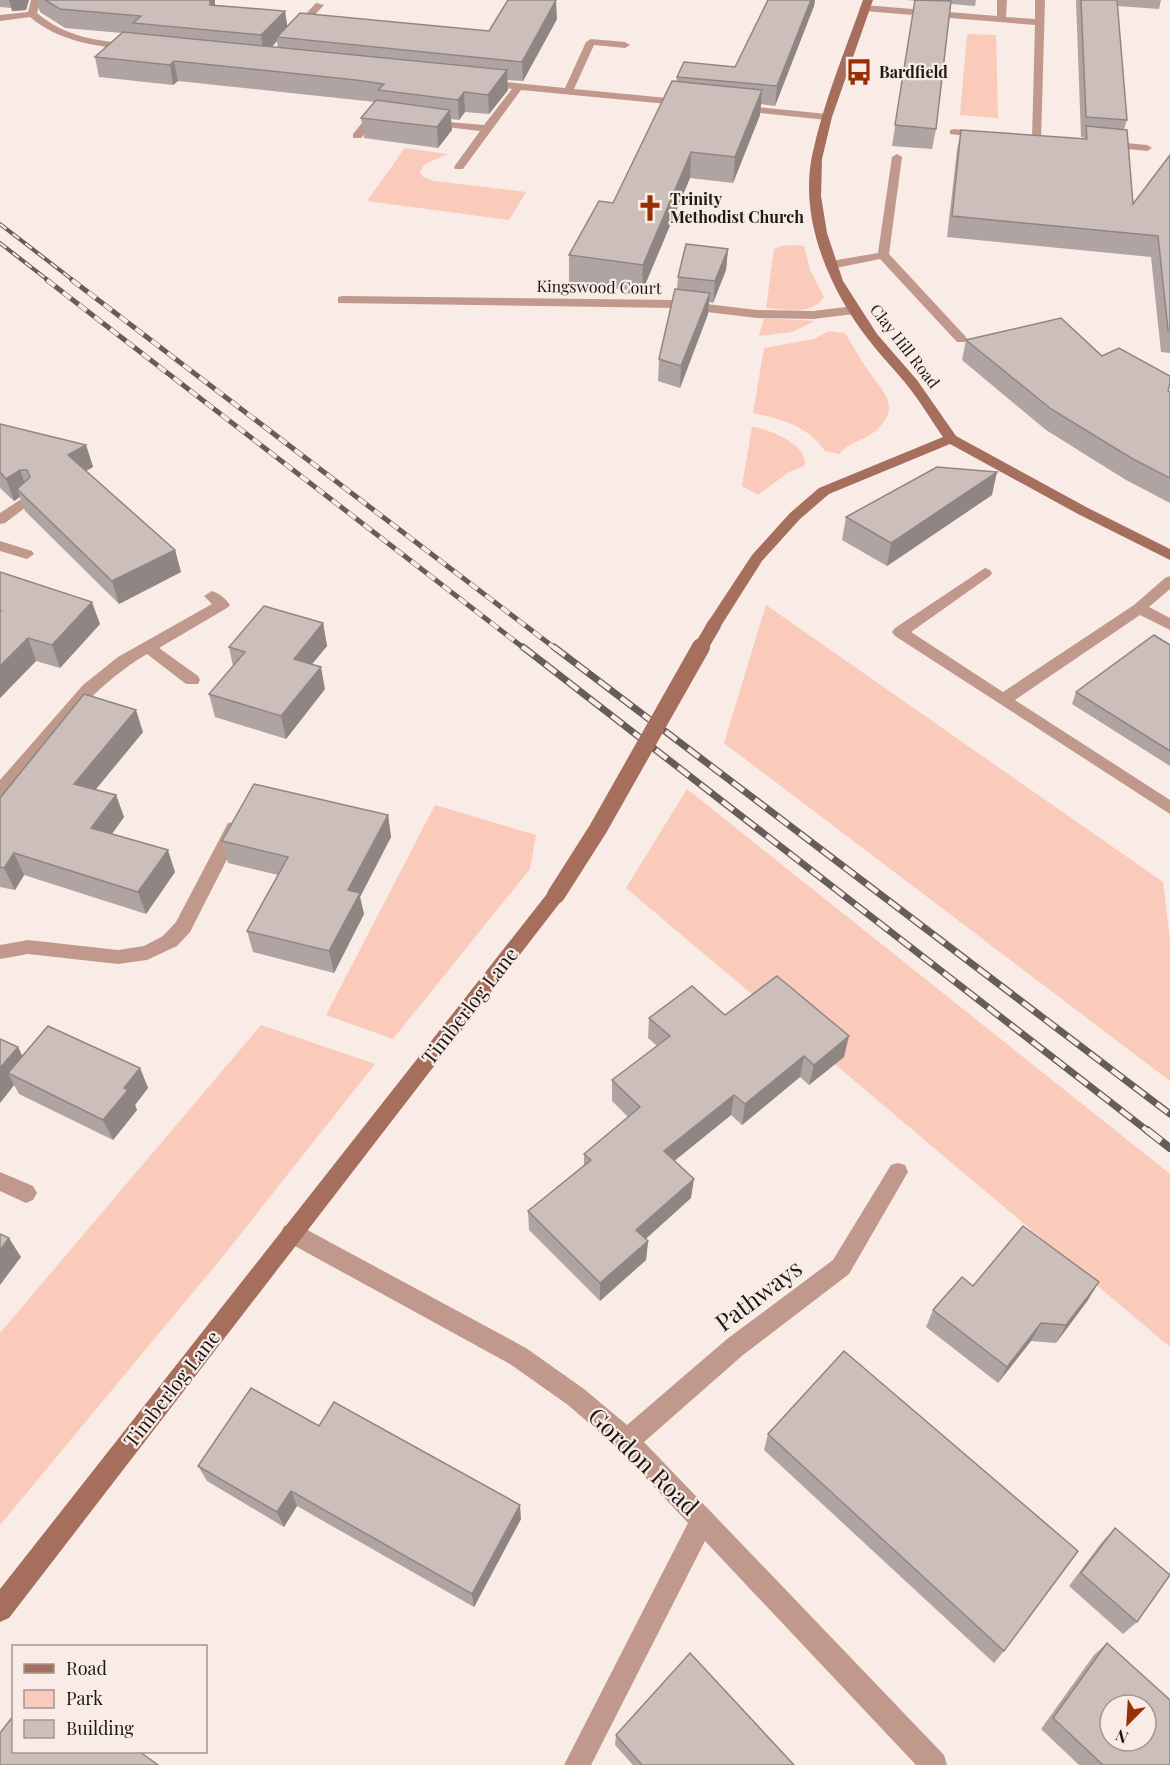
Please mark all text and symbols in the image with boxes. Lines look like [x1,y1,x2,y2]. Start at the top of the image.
bus stop icon: Bardfield [844,57,874,87]
place label: Bardfield [879,61,948,82]
place label: Trinity Methodist Church [670,188,804,227]
church icon: Trinity Methodist Church [635,193,665,223]
street label: Kingswood Court [536,275,662,298]
street label: Clay Hill Road [866,299,945,392]
street label: Timberlog Lane [415,941,523,1069]
street label: Pathways [708,1251,808,1338]
street label: Timberlog Lane [117,1324,225,1452]
street label: Gordon Road [582,1400,707,1522]
legend [12,1645,207,1753]
text: Road [66,1656,107,1680]
text: Park [66,1686,103,1710]
north arrow [1098,1693,1158,1753]
text: Building [66,1716,134,1740]
text: N [1112,1725,1131,1749]

